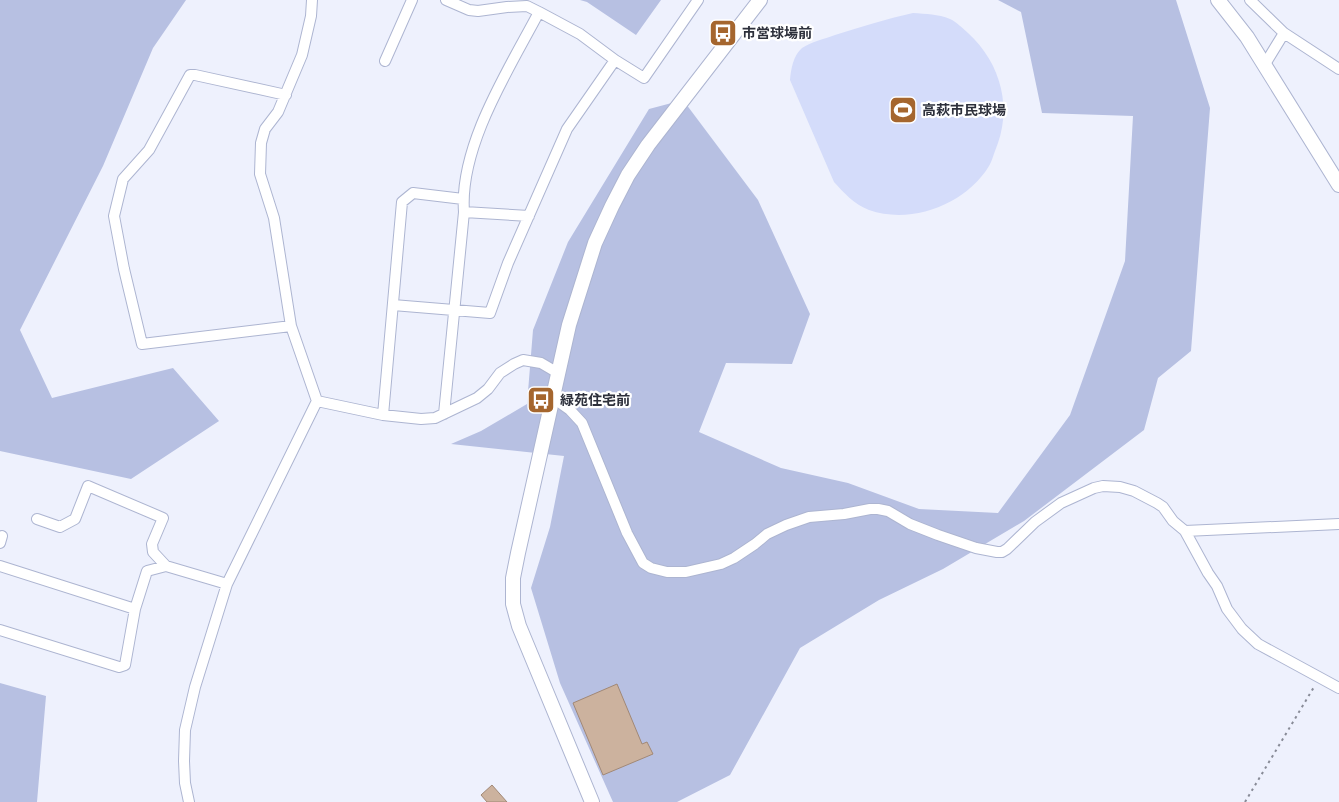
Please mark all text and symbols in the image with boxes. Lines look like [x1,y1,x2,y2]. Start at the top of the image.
bus stop icon: 市営球場前 [708,18,738,48]
place label: 市営球場前 [742,24,812,41]
sports icon: 高萩市民球場 [888,95,918,125]
place label: 高萩市民球場 [922,101,1006,118]
bus stop icon: 緑苑住宅前 [526,385,556,415]
place label: 緑苑住宅前 [560,391,630,408]

